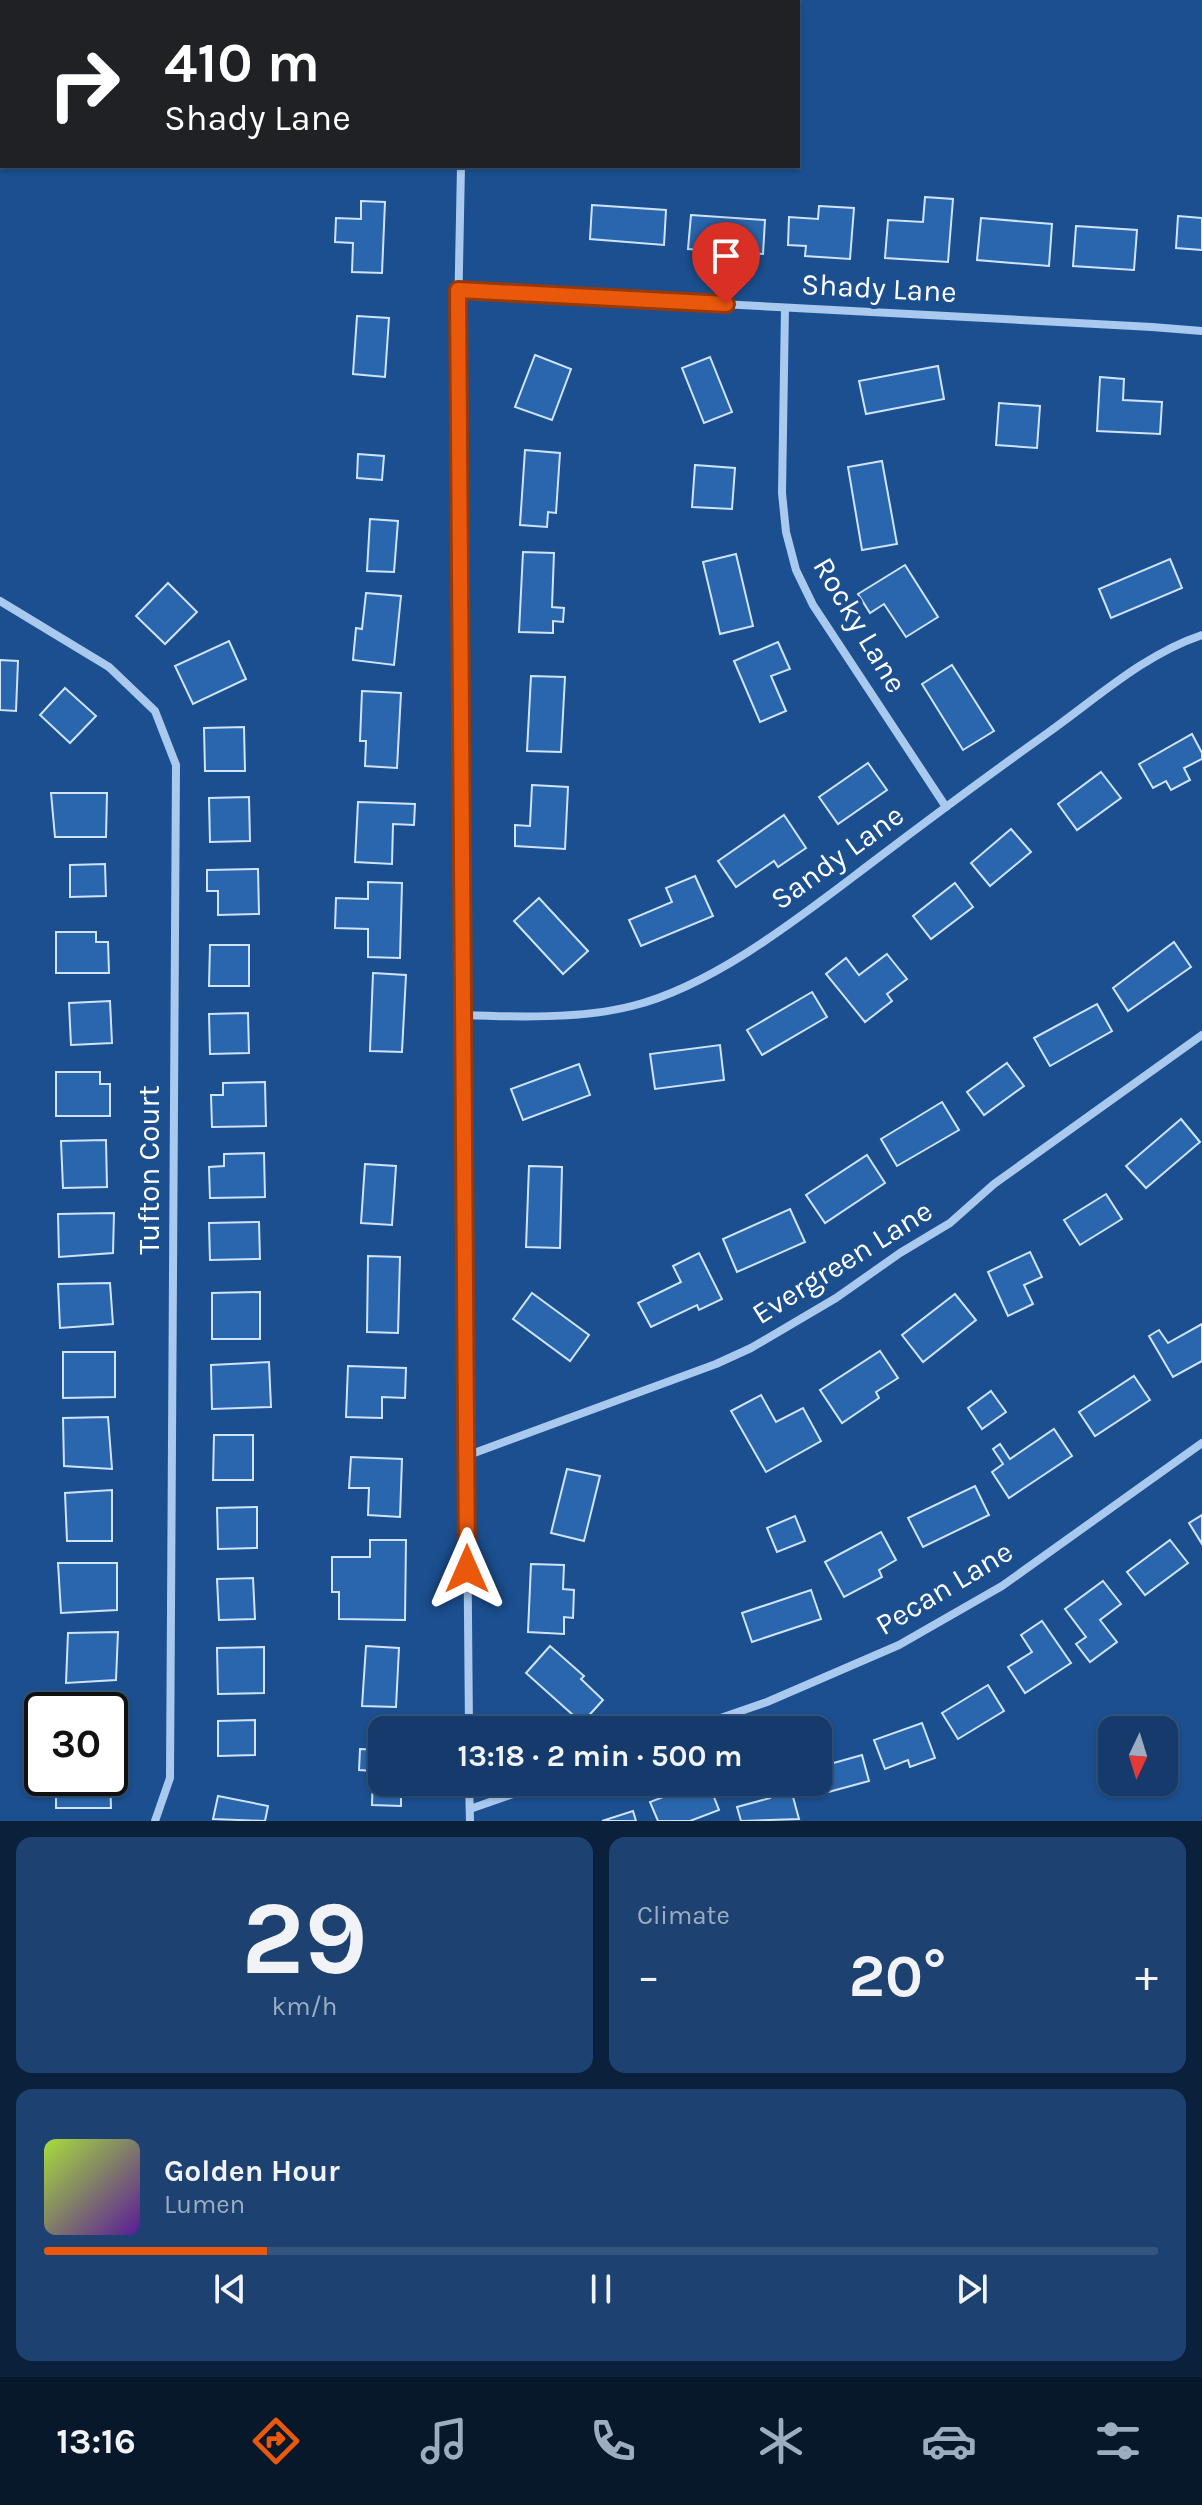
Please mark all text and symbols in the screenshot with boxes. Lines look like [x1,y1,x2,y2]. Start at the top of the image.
text: 410 m [164,30,320,95]
icon: right [32,32,136,136]
text: Shady Lane [164,97,351,139]
pin [692,222,760,304]
icon: arrive [704,234,748,278]
street label: Shady Lane [800,266,958,310]
street label: Rocky Lane [805,551,915,699]
street label: Sandy Lane [763,797,911,917]
street label: Tufton Court [131,1085,167,1255]
street label: Evergreen Lane [745,1192,939,1332]
position arrow [425,1527,509,1611]
street label: Pecan Lane [869,1533,1019,1643]
speed limit sign: 30 [24,1692,128,1796]
north arrow [1098,1716,1178,1796]
map controls [1098,1716,1178,1796]
text: 13:18 · 2 min · 500 m [457,1738,743,1774]
text: 29 [241,1878,368,1999]
text: Climate [637,1900,730,1931]
text: 20° [849,1941,946,2011]
text: − [637,1951,660,2002]
text: + [1135,1951,1158,2002]
text: km/h [272,1991,337,2022]
text: Golden Hour [164,2153,340,2189]
text: Lumen [164,2189,245,2220]
icon: previous [208,2267,252,2311]
icon: pause [579,2267,623,2311]
icon: next [950,2267,994,2311]
icon: directions [248,2413,304,2469]
icon: music [416,2413,472,2469]
icon: phone [585,2413,641,2469]
icon: climate [753,2413,809,2469]
icon: car [921,2413,977,2469]
icon: filters [1090,2413,1146,2469]
text: 13:16 [56,2420,136,2462]

